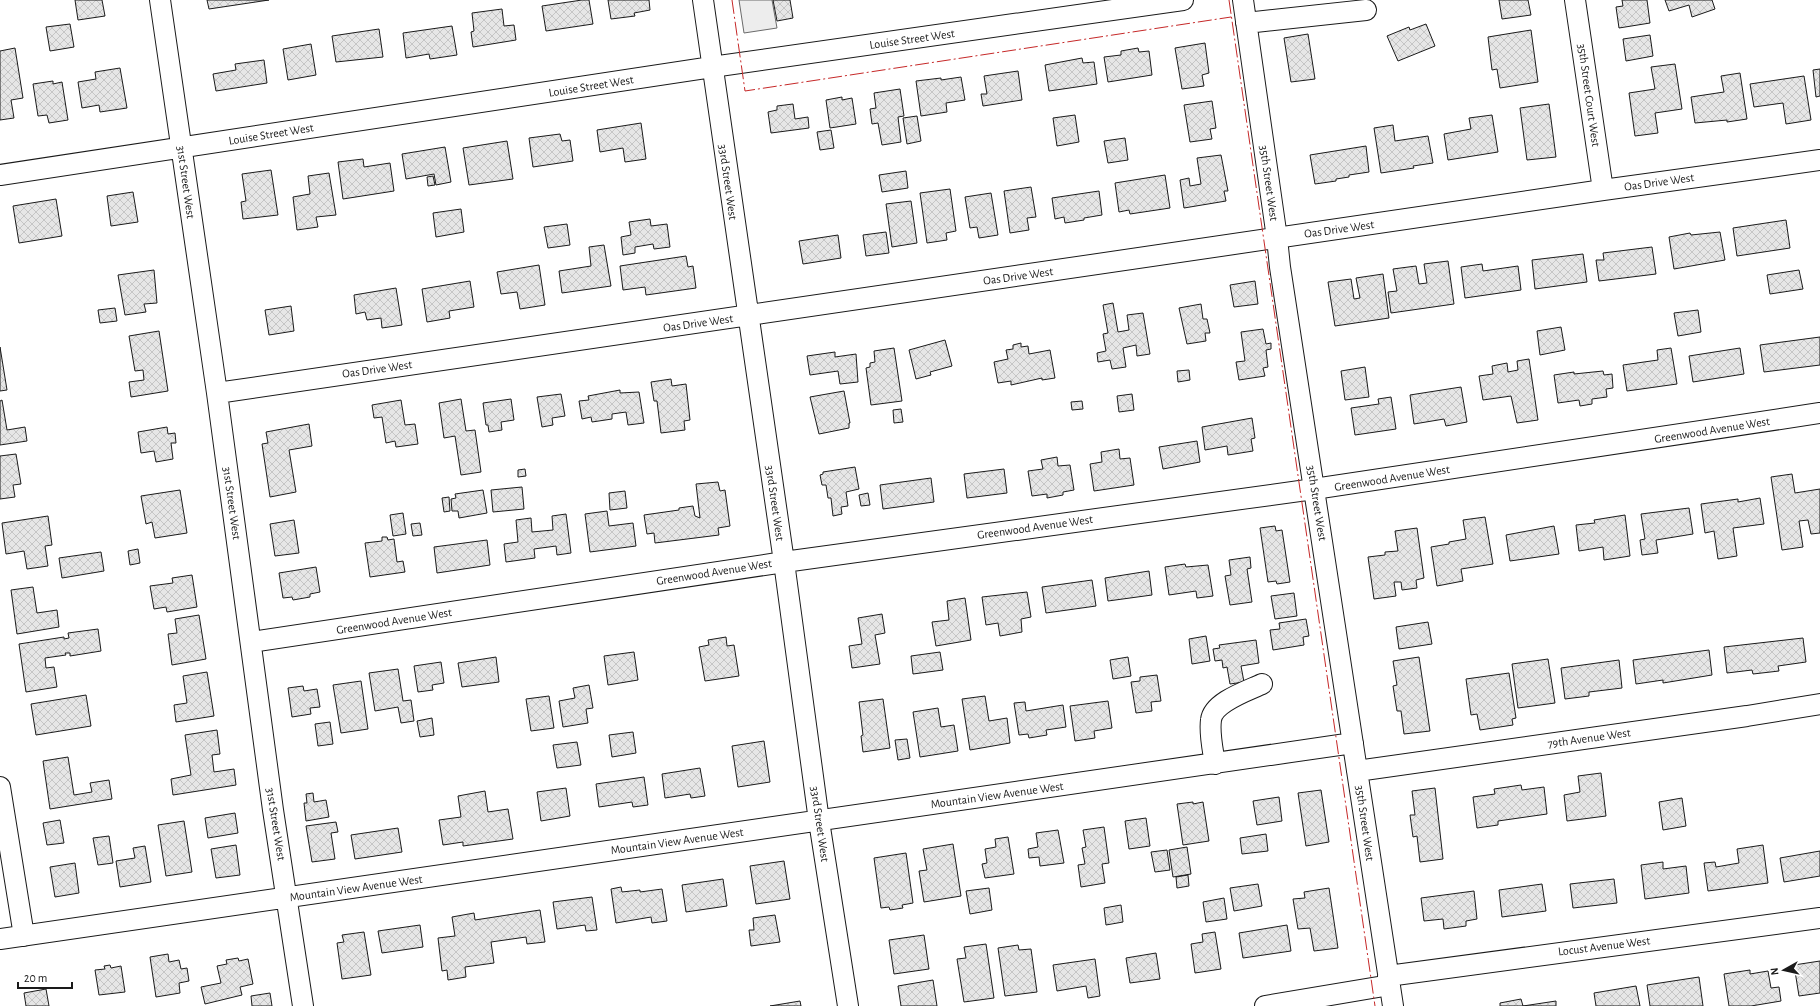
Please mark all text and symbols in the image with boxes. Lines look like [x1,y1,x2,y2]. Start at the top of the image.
street label: Louise Street West [869,27,956,51]
street label: 35th Street Court West [1576,43,1602,147]
street label: Louise Street West [548,73,635,99]
street label: Louise Street West [228,121,315,147]
street label: 33rd Street West [717,143,739,221]
street label: 35th Street West [1258,144,1280,222]
street label: 31st Street West [175,145,197,219]
street label: Oas Drive West [1623,171,1695,193]
street label: Oas Drive West [1303,218,1375,240]
street label: Oas Drive West [982,265,1054,287]
street label: Oas Drive West [662,312,734,334]
street label: Oas Drive West [341,358,413,380]
street label: Greenwood Avenue West [1653,415,1771,445]
street label: Greenwood Avenue West [1333,463,1451,493]
street label: 33rd Street West [764,464,786,542]
street label: 35th Street West [1305,464,1329,542]
street label: 31st Street West [221,466,243,540]
street label: Greenwood Avenue West [976,513,1094,541]
street label: Greenwood Avenue West [655,557,773,587]
street label: Greenwood Avenue West [335,606,453,636]
street label: 79th Avenue West [1547,726,1631,750]
street label: Mountain View Avenue West [930,780,1064,810]
street label: 35th Street West [1354,784,1376,862]
street label: 33rd Street West [809,785,831,863]
street label: 31st Street West [264,787,288,861]
street label: Mountain View Avenue West [610,826,744,856]
street label: Mountain View Avenue West [289,873,423,903]
street label: Locust Avenue West [1557,934,1651,958]
north arrow [1764,950,1804,990]
scale bar [18,964,72,990]
text: N [1769,967,1781,976]
text: 20 m [24,972,47,984]

